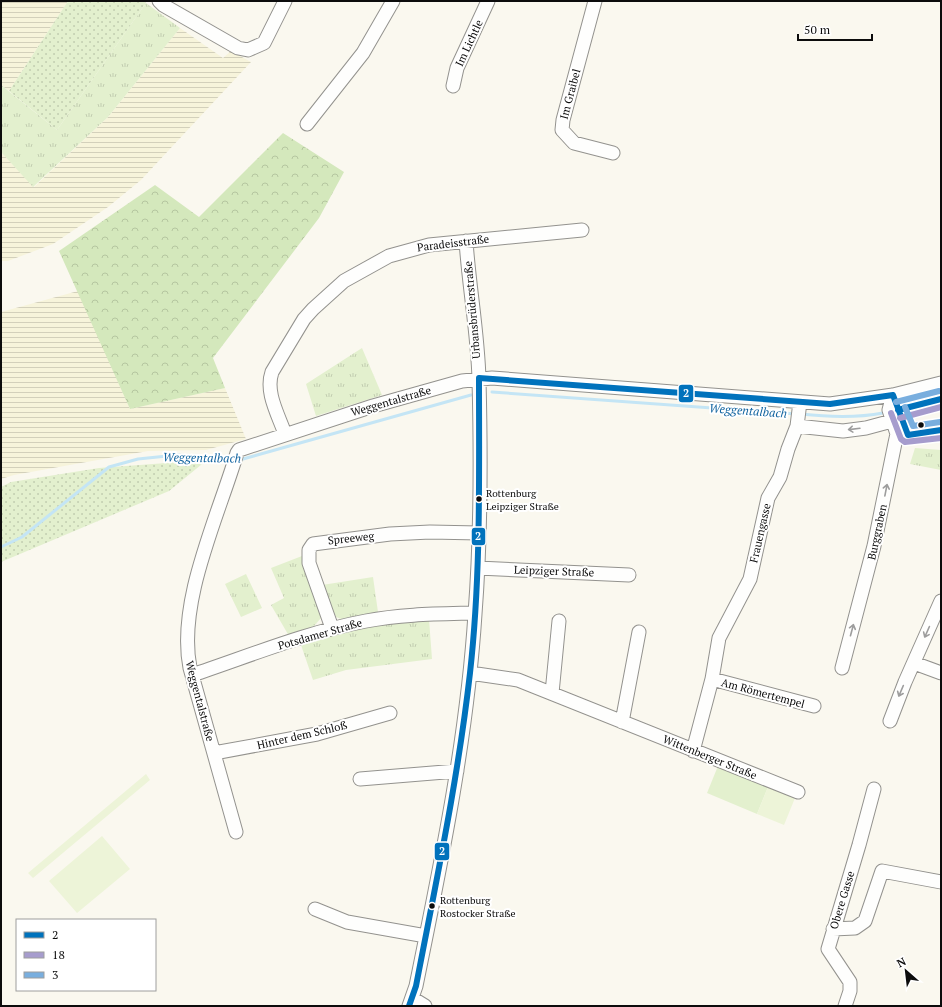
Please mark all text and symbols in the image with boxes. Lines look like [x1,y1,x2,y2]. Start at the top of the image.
scale bar [798,16,872,42]
street label: Im Lichtle [452,17,486,69]
text: 50 m [804,22,831,37]
street label: Im Graibel [557,67,583,121]
street label: Paradeisstraße [416,232,490,254]
street label: Urbansbrüderstraße [461,260,483,359]
street label: Weggentalstraße [349,383,433,419]
line badge: 2 [678,384,694,403]
text: 2 [683,386,689,400]
water label: Weggentalbach [708,400,788,421]
unlabelled marker [916,420,926,430]
one-way arrow [848,425,861,433]
water label: Weggentalbach [163,449,241,466]
one-way arrow [882,484,890,497]
place label: Rottenburg Leipziger Straße [486,487,559,513]
marker: Rottenburg Leipziger Straße [474,494,484,504]
street label: Frauengasse [746,501,774,564]
street label: Burggraben [864,502,890,561]
line badge: 2 [471,527,486,546]
street label: Spreeweg [327,529,375,547]
text: 2 [475,529,481,543]
street label: Leipziger Straße [514,563,595,579]
street label: Potsdamer Straße [276,615,364,653]
one-way arrow [849,624,856,637]
one-way arrow [923,626,930,638]
street label: Weggentalstraße [183,659,218,743]
street label: Am Römertempel [720,675,806,711]
one-way arrow [897,685,904,697]
street label: Hinter dem Schloß [256,718,348,752]
street label: Wittenberger Straße [661,732,759,782]
line badge: 2 [434,842,450,861]
text: 2 [439,844,445,858]
street label: Obere Gasse [826,869,858,931]
place label: Rottenburg Rostocker Straße [440,894,516,920]
marker: Rottenburg Rostocker Straße [427,901,437,911]
legend [16,919,156,991]
text: 2 [52,927,58,942]
text: 18 [52,947,65,962]
north arrow [886,951,926,991]
text: N [894,954,909,970]
text: 3 [52,967,58,982]

